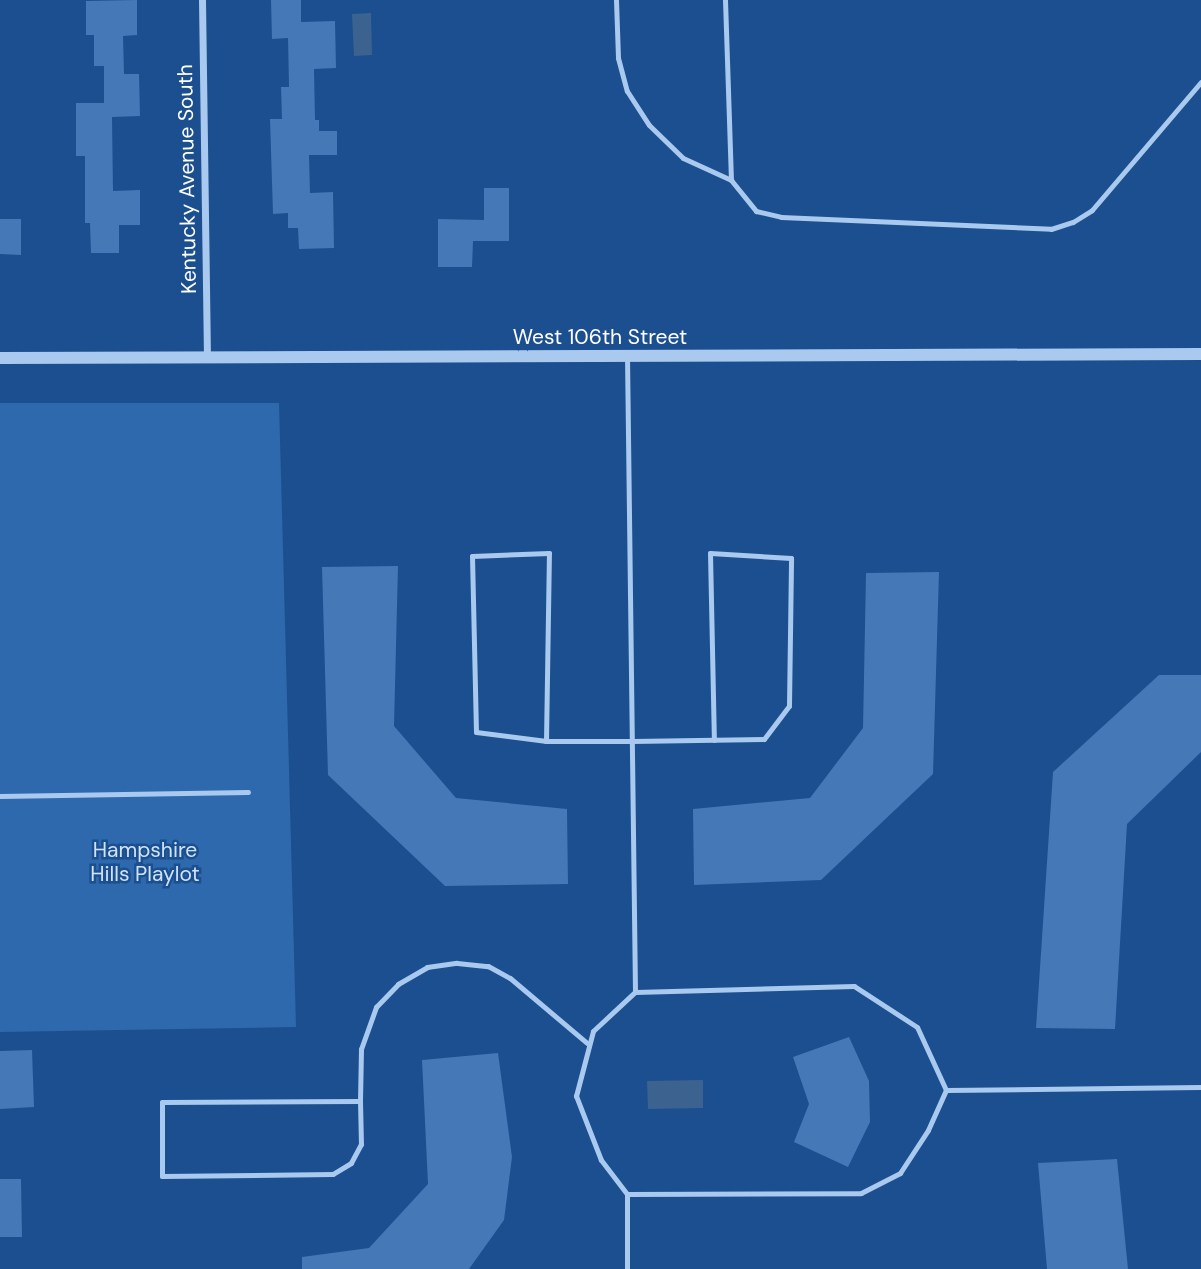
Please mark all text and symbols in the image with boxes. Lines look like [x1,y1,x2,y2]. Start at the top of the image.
street label: Kentucky Avenue South [172,64,202,294]
street label: West 106th Street [513,324,687,350]
park label: Hampshire Hills Playlot [90,837,200,887]

